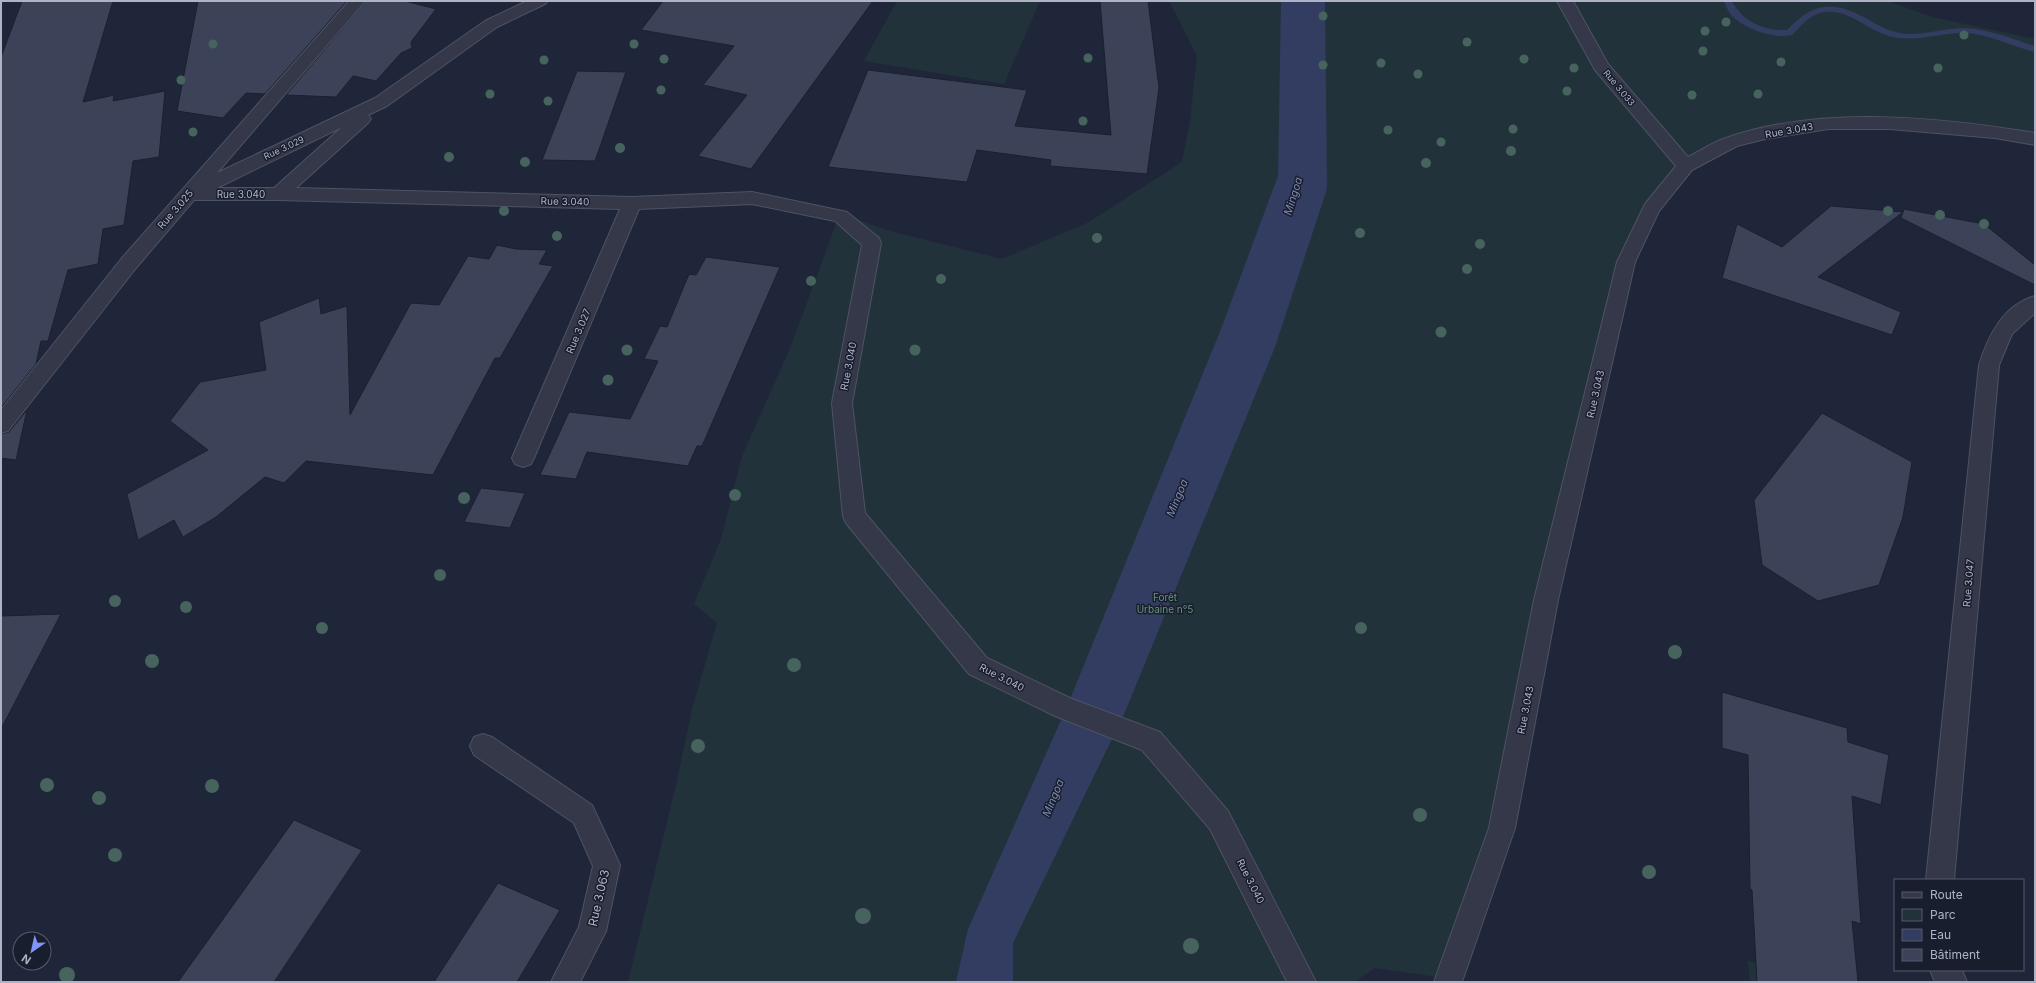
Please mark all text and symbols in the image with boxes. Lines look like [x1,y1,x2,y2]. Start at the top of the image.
street label: Rue 3.033 [1601,68,1638,108]
street label: Rue 3.043 [1764,120,1814,140]
street label: Rue 3.029 [262,133,306,162]
water label: Mingoa [1281,175,1305,217]
street label: Rue 3.025 [155,187,195,231]
street label: Rue 3.040 [217,188,265,200]
street label: Rue 3.040 [541,195,589,207]
street label: Rue 3.027 [563,306,593,355]
street label: Rue 3.040 [837,341,859,391]
street label: Rue 3.043 [1584,369,1606,419]
water label: Mingoa [1163,477,1191,519]
street label: Rue 3.047 [1960,558,1976,607]
park label: Forêt Urbaine n°5 [1137,591,1193,615]
street label: Rue 3.040 [978,661,1026,693]
street label: Rue 3.043 [1514,685,1536,735]
water label: Mingoa [1039,777,1067,819]
street label: Rue 3.040 [1235,857,1267,905]
street label: Rue 3.063 [585,868,612,928]
legend [1894,879,2024,971]
text: Route [1930,887,1963,902]
text: Parc [1930,907,1956,922]
text: Eau [1930,927,1951,942]
north arrow [12,931,52,971]
text: Bâtiment [1930,947,1980,962]
text: N [19,951,34,967]

